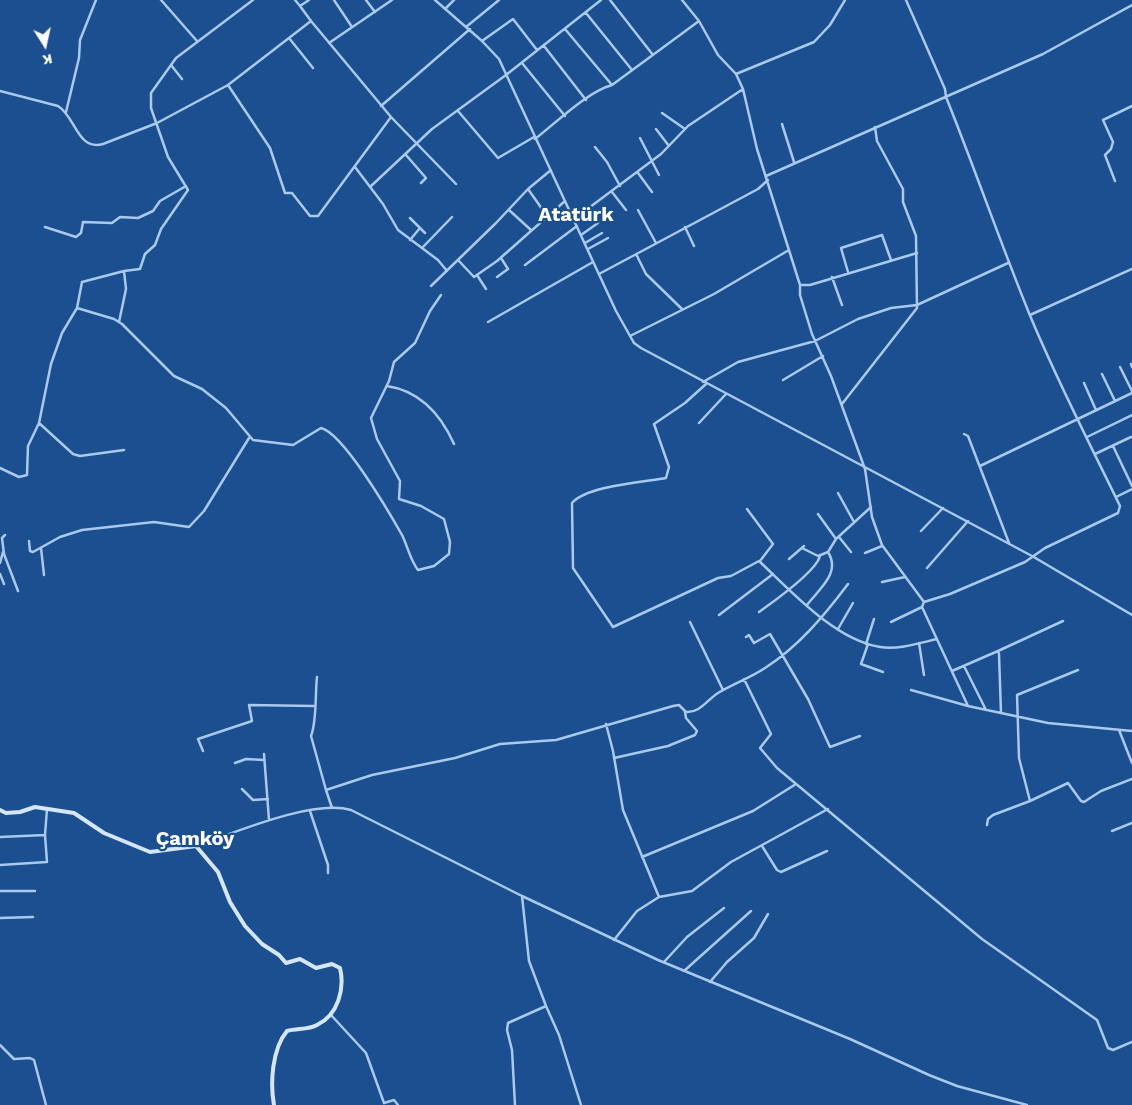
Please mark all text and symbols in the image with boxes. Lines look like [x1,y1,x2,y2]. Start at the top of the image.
north arrow [20,20,70,70]
text: K [41,51,54,68]
district label: Atatürk [538,203,614,227]
district label: Çamköy [156,827,234,851]

